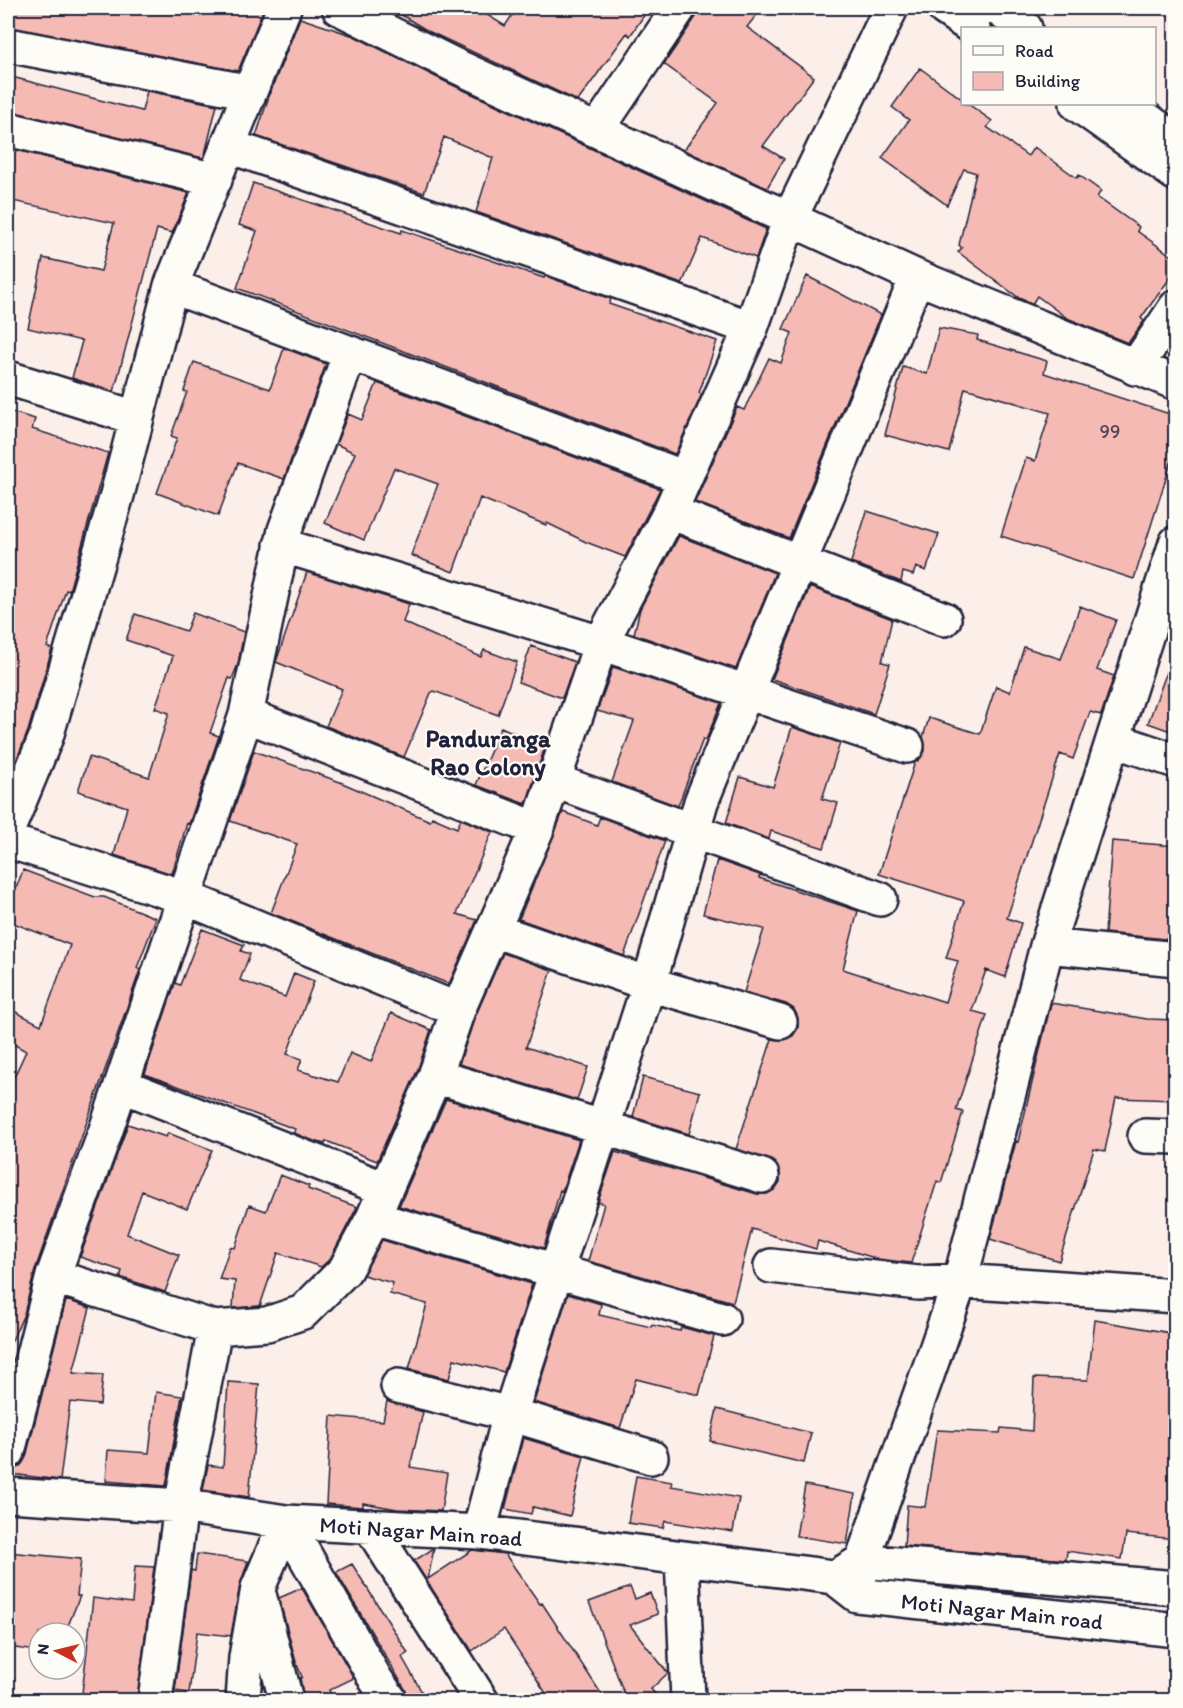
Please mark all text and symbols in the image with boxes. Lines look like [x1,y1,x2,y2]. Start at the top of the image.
legend [961,27,1156,105]
text: Road [1015,40,1054,62]
text: Building [1015,70,1081,92]
house number: 99 [1100,419,1120,443]
district label: Panduranga Rao Colony [425,724,551,782]
street label: Moti Nagar Main road [319,1511,523,1552]
street label: Moti Nagar Main road [899,1587,1104,1636]
north arrow [27,1621,87,1681]
text: N [33,1643,53,1656]

